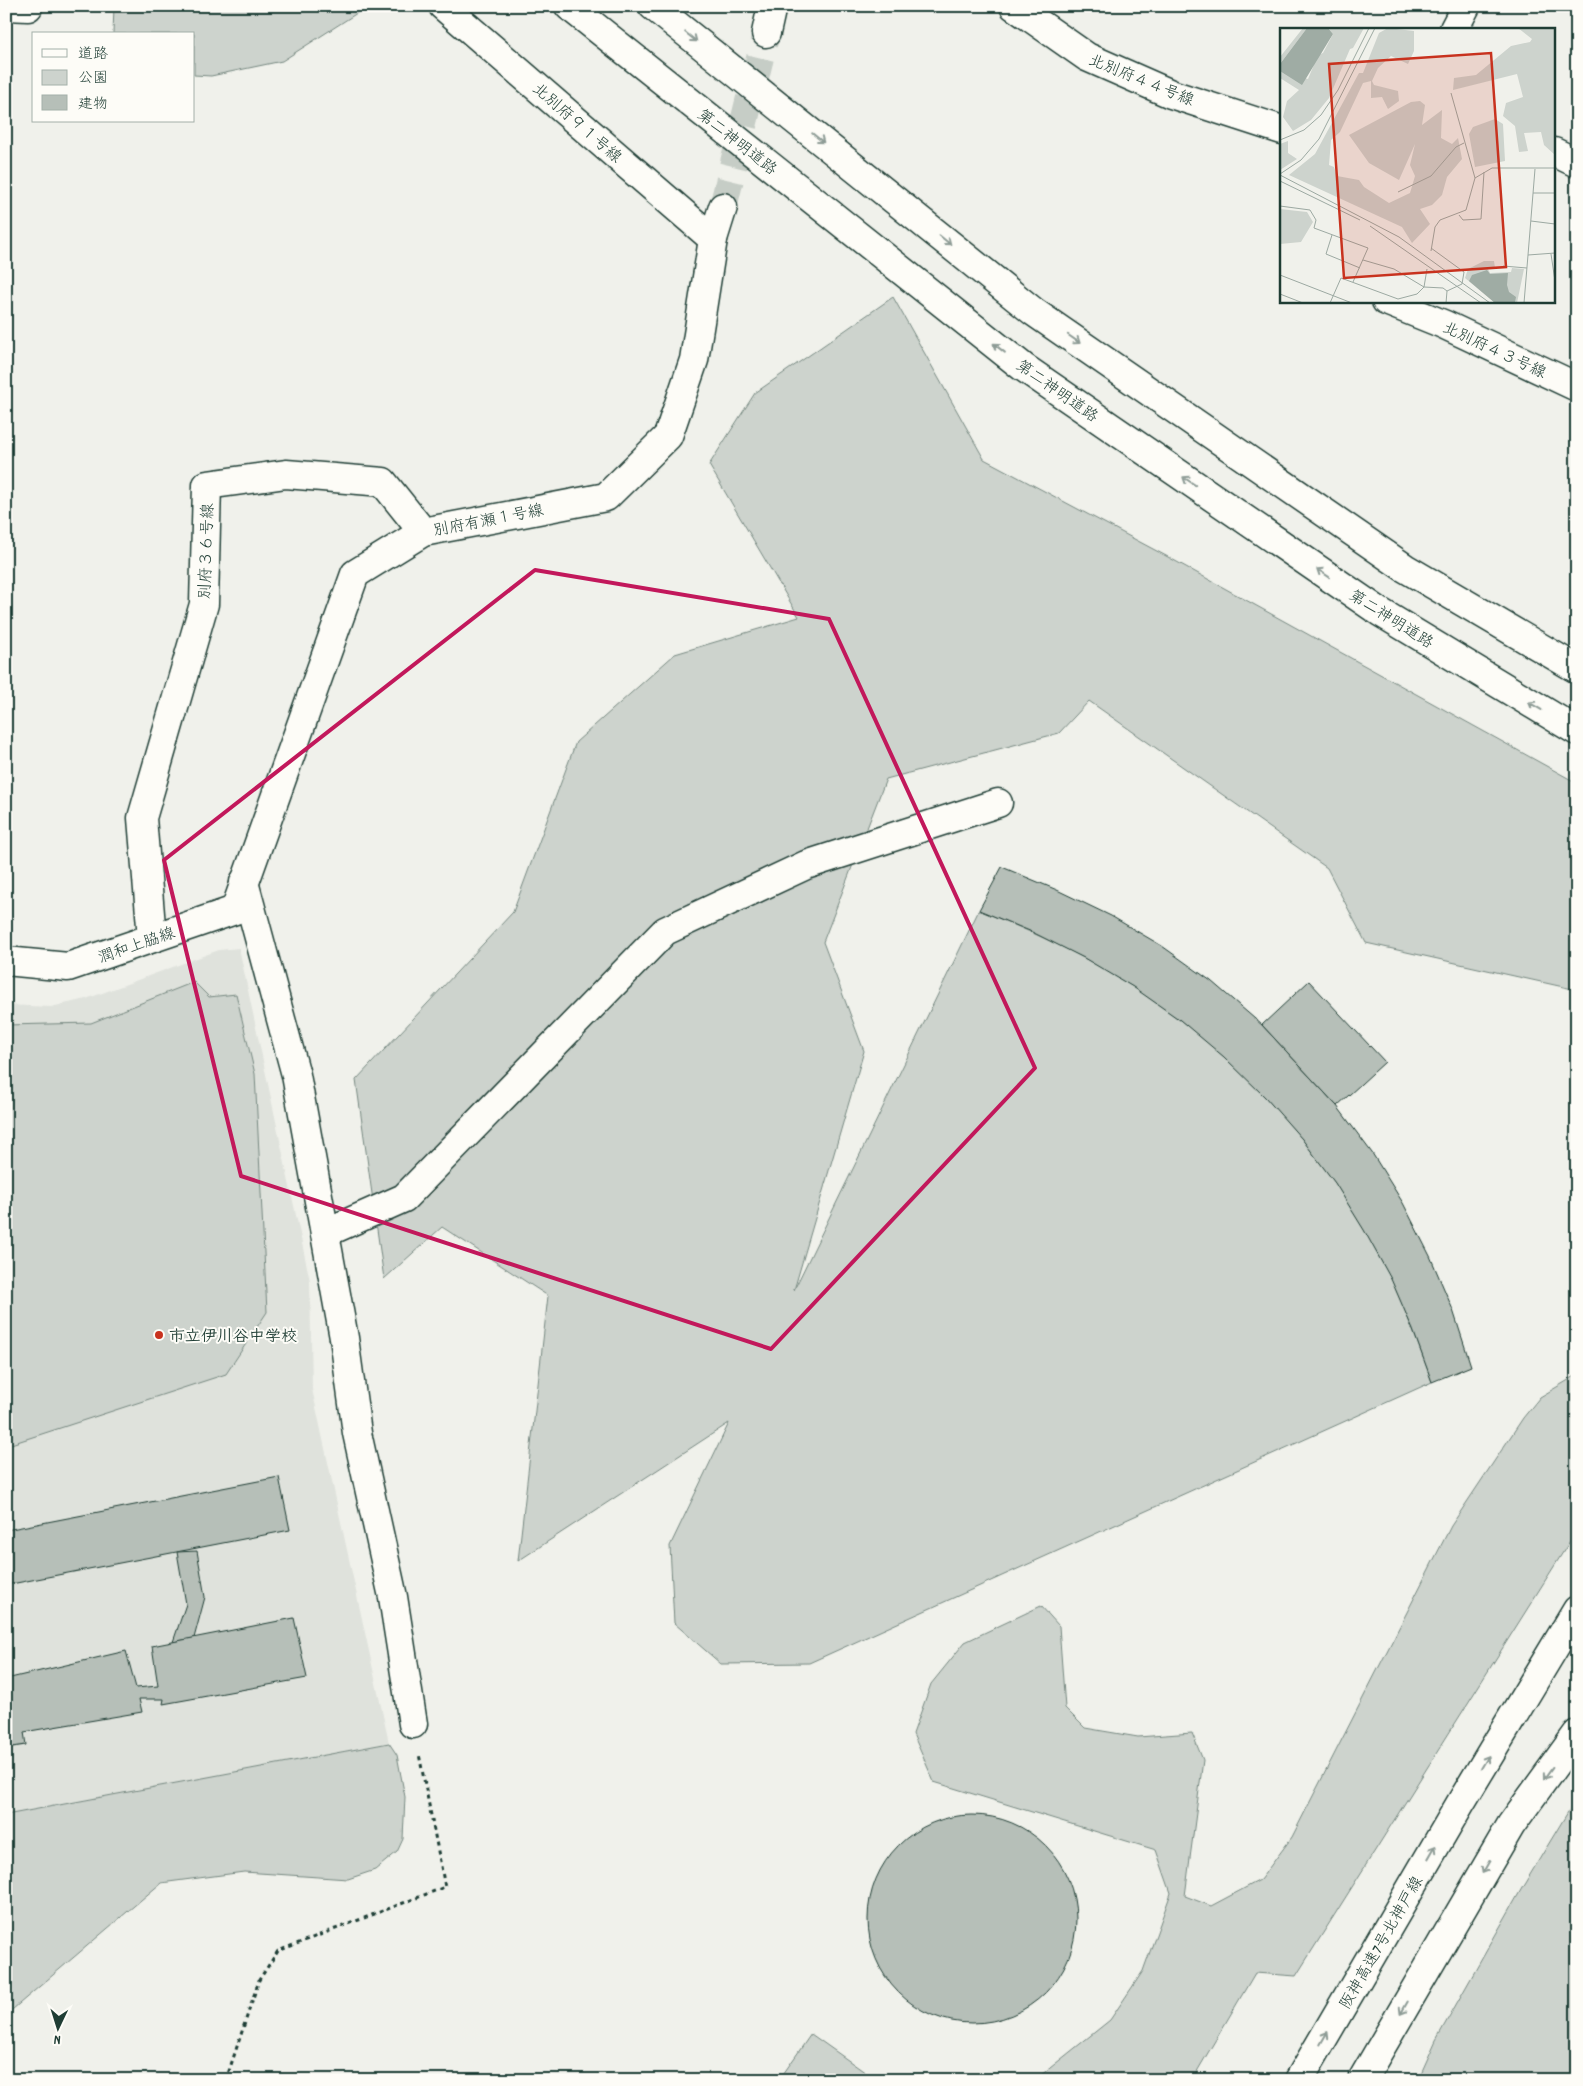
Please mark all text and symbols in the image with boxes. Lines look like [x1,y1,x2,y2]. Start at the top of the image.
inset map [1280,28,1556,302]
one-way arrow [684,31,697,42]
legend [32,32,195,122]
text: 道路 [78,44,108,66]
street label: 北別府４４号線 [1085,50,1197,113]
text: 公園 [78,68,108,90]
street label: 北別府９１号線 [527,78,626,169]
text: 建物 [78,94,108,116]
street label: 第二神明道路 [692,104,781,182]
one-way arrow [811,133,824,144]
one-way arrow [938,234,951,245]
street label: 北別府４３号線 [1438,317,1550,385]
one-way arrow [1066,334,1080,344]
one-way arrow [993,342,1006,353]
street label: 第二神明道路 [1011,355,1102,429]
one-way arrow [1183,476,1197,486]
street label: 別府有瀬１号線 [431,499,546,543]
street label: 別府３６号線 [194,503,221,599]
one-way arrow [1317,568,1331,578]
street label: 第二神明道路 [1344,585,1437,655]
one-way arrow [1529,700,1543,710]
street label: 潤和上脇線 [95,922,178,970]
place label: 市立伊川谷中学校 [169,1326,297,1349]
marker: 市立伊川谷中学校 [153,1329,165,1341]
one-way arrow [1481,1756,1491,1770]
one-way arrow [1543,1766,1553,1780]
one-way arrow [1428,1845,1438,1860]
one-way arrow [1481,1860,1491,1874]
street label: 阪神高速7号北神戸線 [1335,1872,1430,2014]
one-way arrow [1399,2000,1409,2014]
north arrow [32,2004,82,2054]
text: N [53,2029,61,2049]
one-way arrow [1319,2030,1329,2045]

